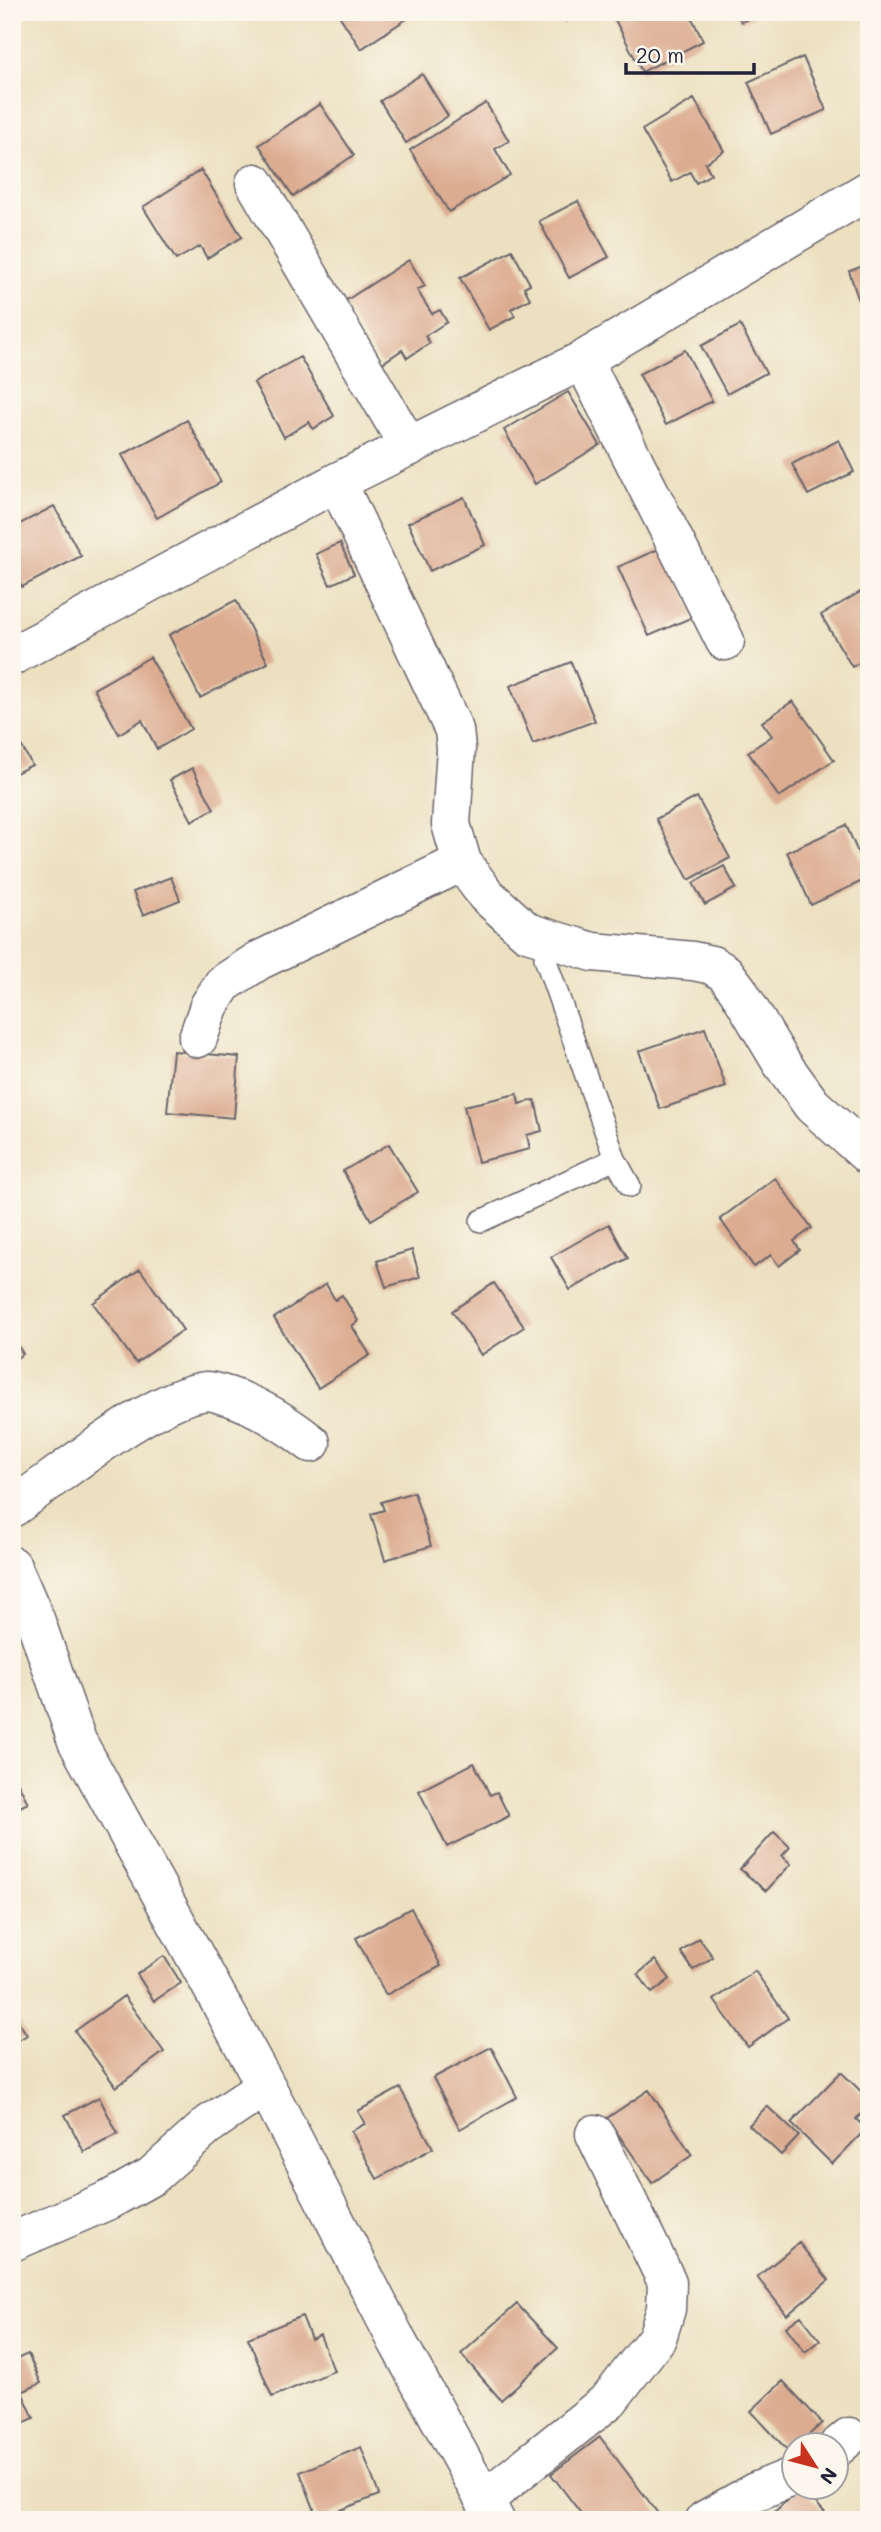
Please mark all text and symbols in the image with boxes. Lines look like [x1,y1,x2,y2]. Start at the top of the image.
scale bar [626,32,753,76]
text: 20 m [636,41,684,68]
north arrow [780,2430,850,2500]
text: N [815,2463,844,2489]

